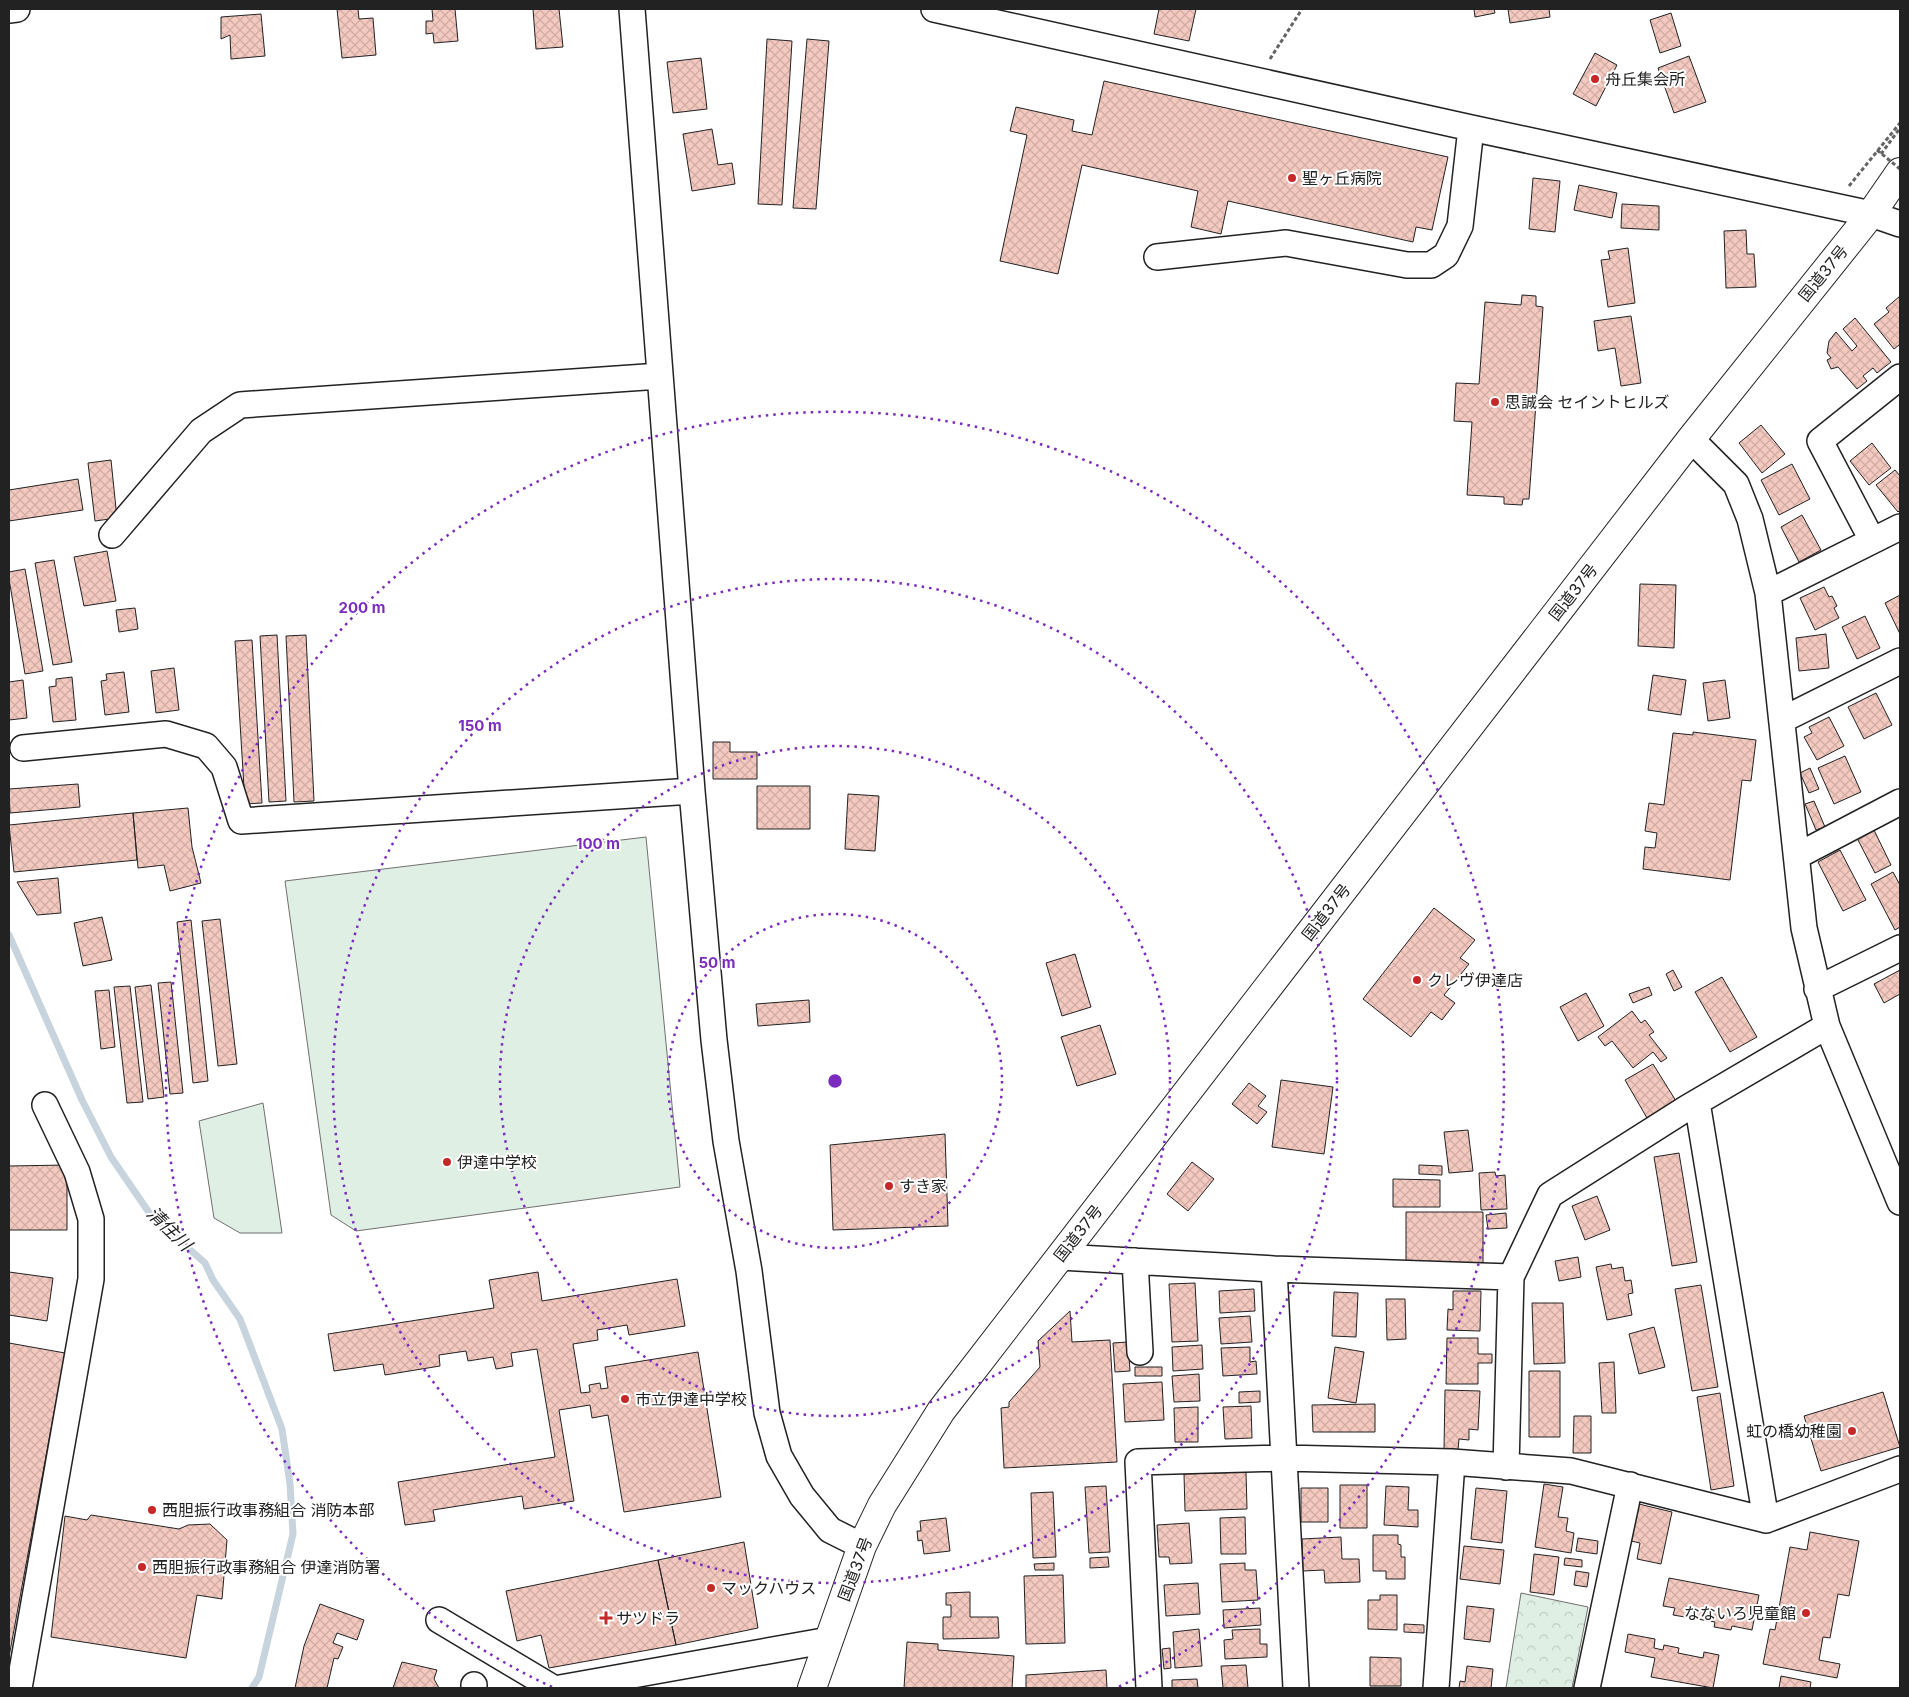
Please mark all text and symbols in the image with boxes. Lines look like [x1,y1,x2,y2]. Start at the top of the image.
place label: 舟丘集会所 [1605,69,1685,89]
marker: 舟丘集会所 [1589,73,1601,85]
place label: 聖ヶ丘病院 [1302,168,1382,188]
marker: 聖ヶ丘病院 [1286,172,1298,184]
street label: 国道37号 [1794,241,1852,305]
place label: 思誠会 セイントヒルズ [1505,392,1670,412]
marker: 思誠会 セイントヒルズ [1489,396,1501,408]
street label: 国道37号 [1545,559,1601,625]
text: 200 m [339,598,385,617]
text: 150 m [458,716,502,735]
text: 100 m [576,834,620,853]
street label: 国道37号 [1298,879,1354,945]
text: 50 m [699,953,735,972]
place label: クレヴ伊達店 [1427,970,1523,990]
marker: クレヴ伊達店 [1411,974,1423,986]
centre of rings [826,1072,844,1090]
place label: 伊達中学校 [457,1152,537,1172]
marker: 伊達中学校 [441,1156,453,1168]
place label: すき家 [899,1176,947,1196]
marker: すき家 [883,1180,895,1192]
street label: 国道37号 [1050,1200,1106,1266]
water label: 清住川 [143,1202,198,1256]
place label: 市立伊達中学校 [635,1389,747,1409]
marker: 市立伊達中学校 [619,1393,631,1405]
place label: 虹の橋幼稚園 [1746,1421,1842,1441]
marker: 虹の橋幼稚園 [1846,1425,1858,1437]
place label: 西胆振行政事務組合 消防本部 [162,1500,375,1520]
marker: 西胆振行政事務組合 消防本部 [146,1504,158,1516]
street label: 国道37号 [834,1534,876,1604]
place label: 西胆振行政事務組合 伊達消防署 [152,1557,381,1577]
marker: 西胆振行政事務組合 伊達消防署 [136,1561,148,1573]
place label: マックハウス [721,1578,816,1598]
marker: マックハウス [705,1582,717,1594]
place label: なないろ児童館 [1684,1603,1796,1623]
marker: なないろ児童館 [1800,1607,1812,1619]
place label: サツドラ [616,1608,680,1628]
marker: サツドラ [600,1612,612,1624]

